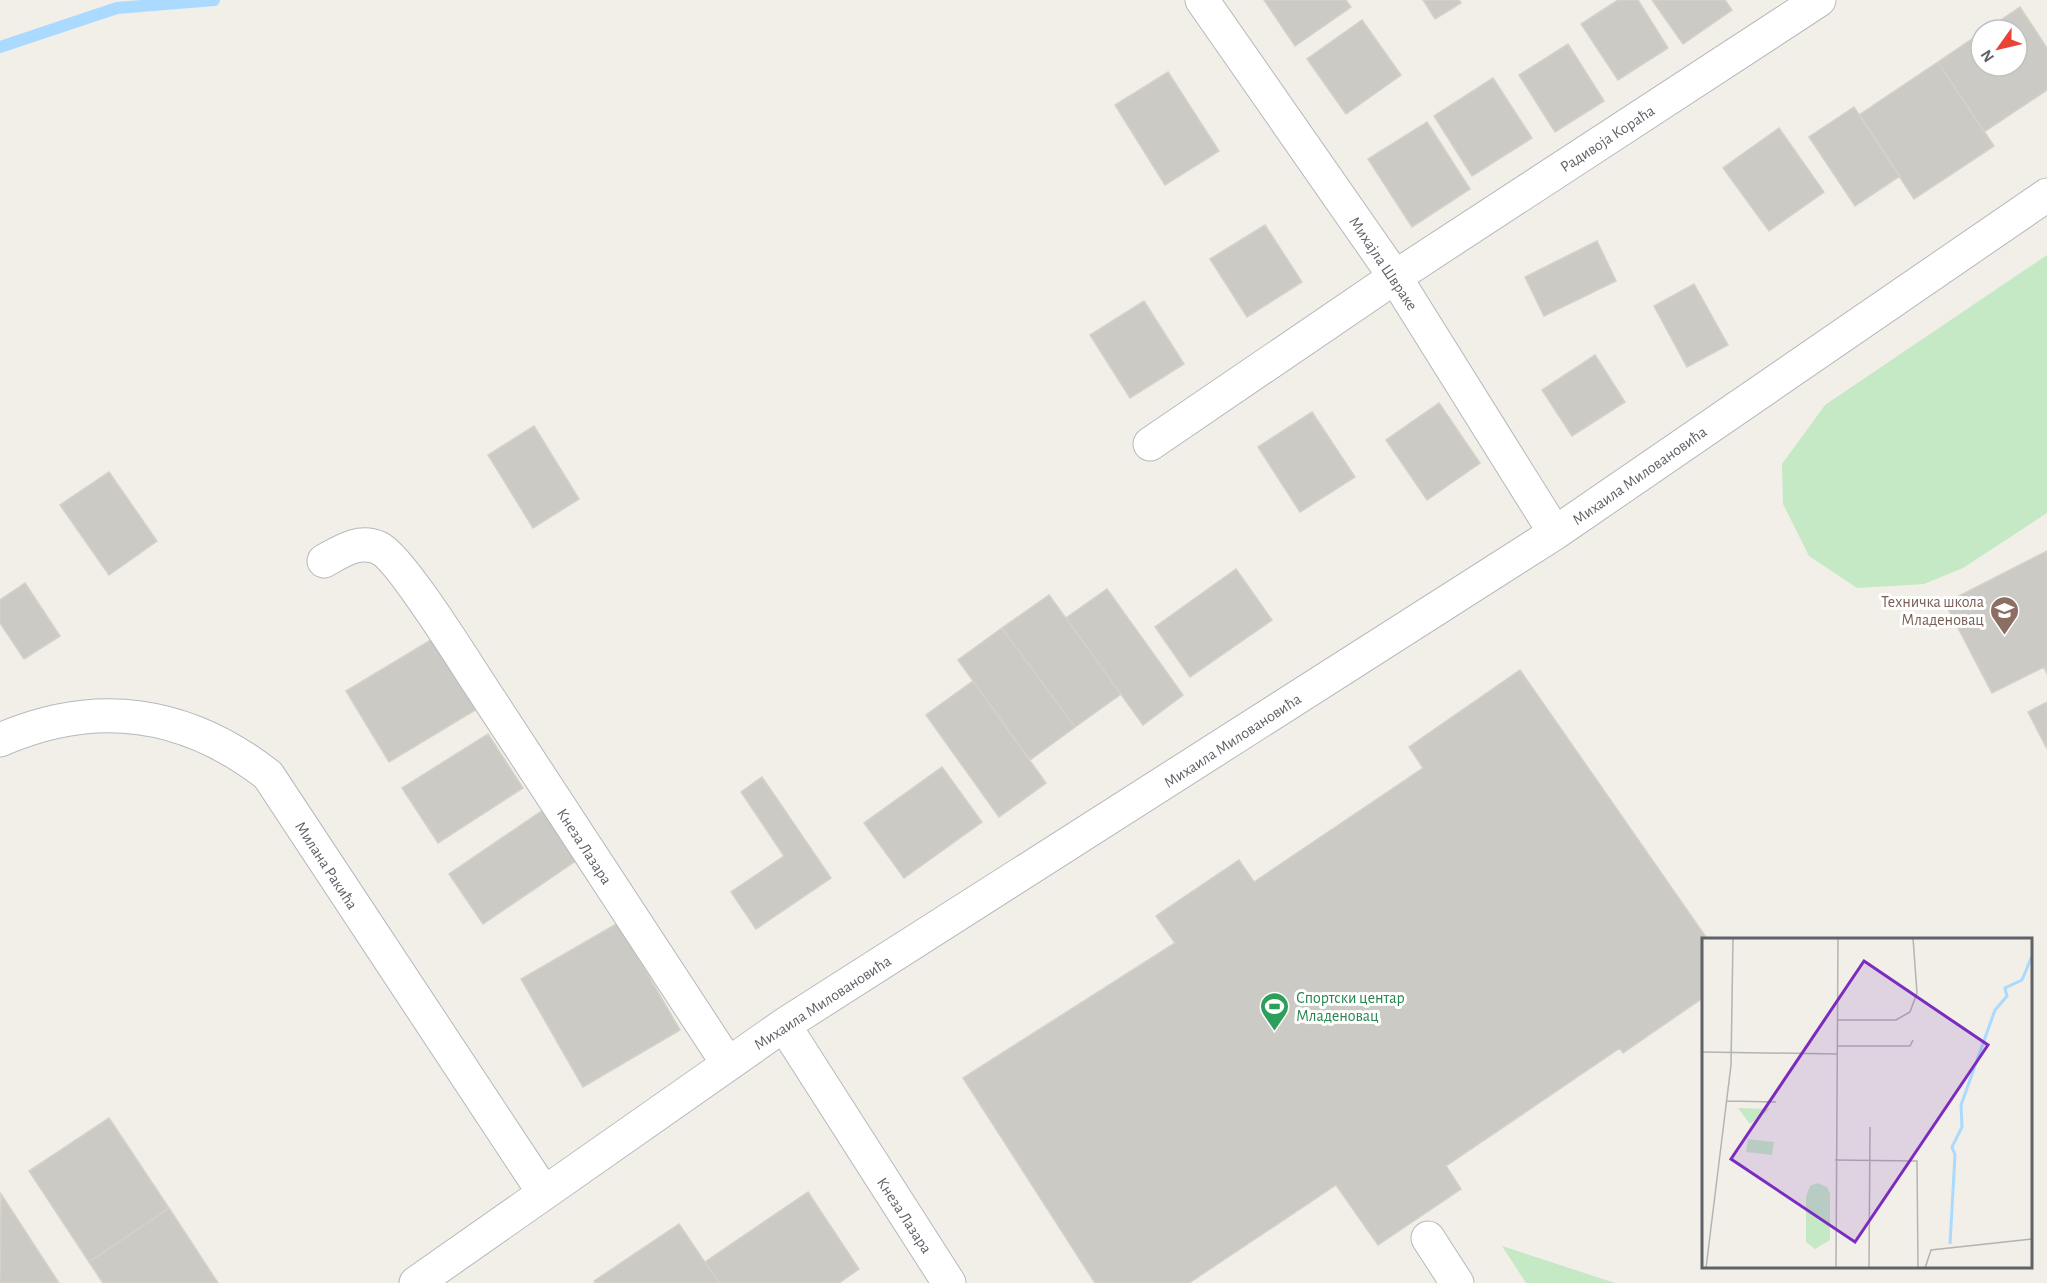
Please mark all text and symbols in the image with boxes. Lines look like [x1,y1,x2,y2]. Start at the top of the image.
north arrow [1969,18,2029,78]
text: N [1978,47,1997,65]
street label: Радивоја Кораћа [1557,102,1658,176]
street label: Михајла Швраке [1345,214,1420,314]
street label: Михаила Миловановића [1570,423,1710,528]
place label: Техничка школа Младеновац [1881,594,1984,628]
school or university icon: Техничка школа Младеновац [1989,594,2021,636]
street label: Михаила Миловановића [1161,691,1304,791]
street label: Кнеза Лазара [554,806,615,887]
street label: Милана Ракића [292,819,360,912]
inset map [1702,938,2032,1268]
street label: Михаила Миловановића [751,953,894,1053]
sports icon: Спортски центар Младеновац [1259,990,1291,1032]
place label: Спортски центар Младеновац [1296,990,1405,1024]
street label: Кнеза Лазара [874,1175,935,1256]

